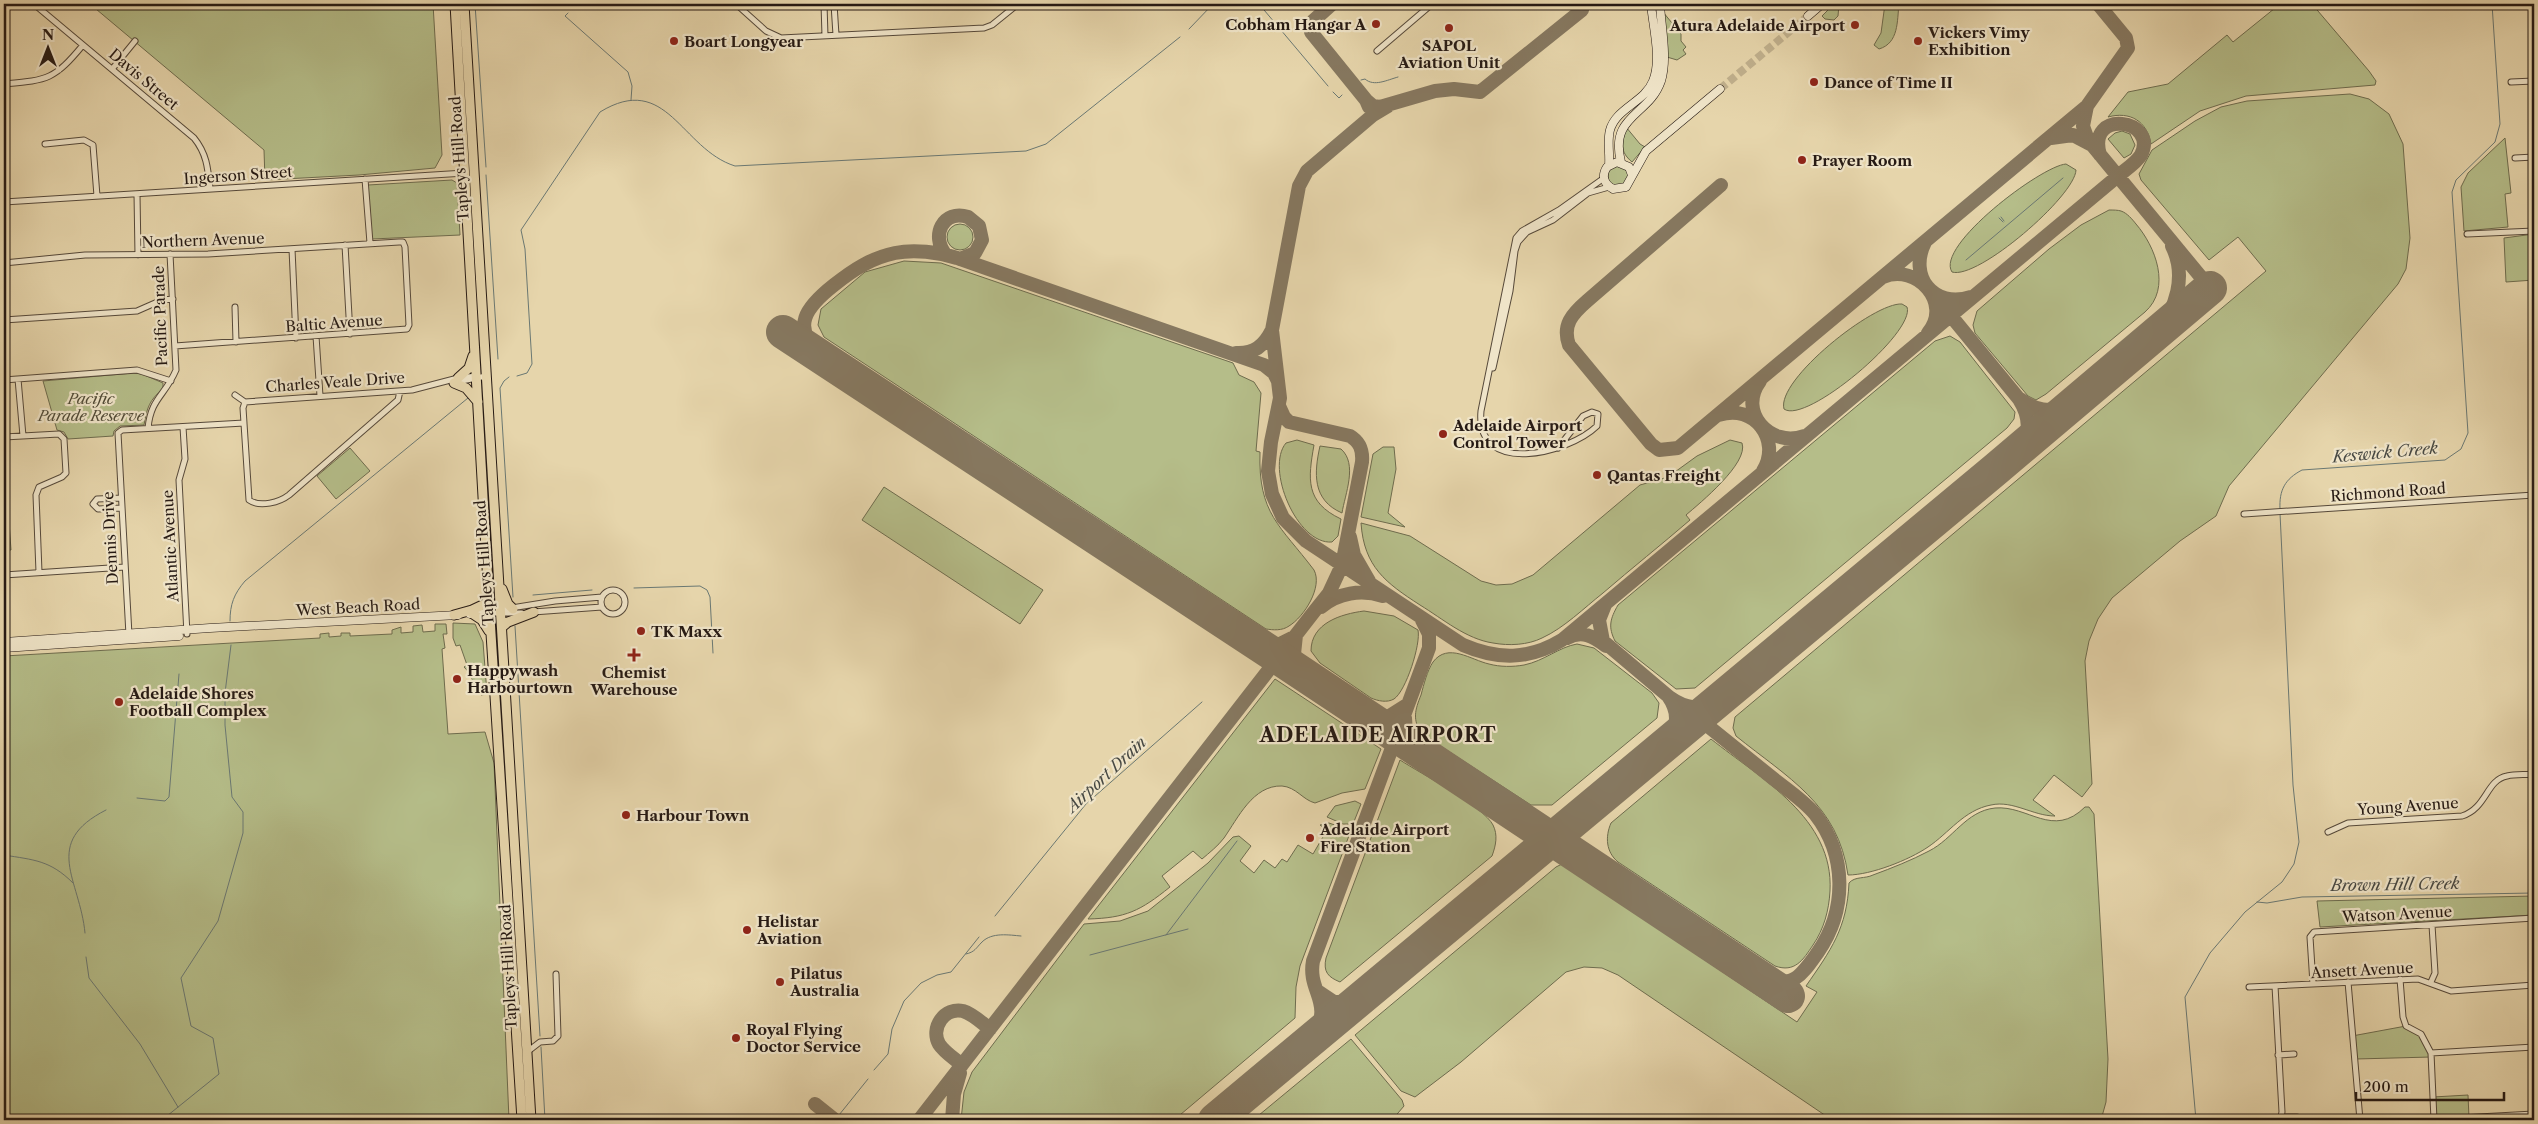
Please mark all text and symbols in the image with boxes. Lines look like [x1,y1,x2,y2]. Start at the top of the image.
place label: Cobham Hangar A [1225,15,1366,34]
place label: Atura Adelaide Airport [1669,16,1845,35]
marker: Cobham Hangar A [1370,18,1382,30]
marker: Atura Adelaide Airport [1849,19,1861,31]
north arrow [22,22,72,72]
marker: SAPOL Aviation Unit [1443,22,1455,34]
place label: Vickers Vimy Exhibition [1927,23,2030,59]
text: N [42,26,54,44]
place label: Boart Longyear [684,32,804,51]
marker: Boart Longyear [668,35,680,47]
marker: Vickers Vimy Exhibition [1912,35,1924,47]
place label: SAPOL Aviation Unit [1397,36,1500,72]
street label: Davis Street [105,44,183,114]
place label: Dance of Time II [1824,73,1953,92]
marker: Dance of Time II [1808,76,1820,88]
street label: Tapleys Hill Road [445,96,473,222]
place label: Prayer Room [1812,151,1912,170]
marker: Prayer Room [1796,154,1808,166]
street label: Ingerson Street [183,162,294,188]
street label: Northern Avenue [141,228,265,252]
street label: Pacific Parade [149,265,171,367]
street label: Baltic Avenue [285,310,383,336]
street label: Charles Veale Drive [265,368,405,396]
park label: Pacific Parade Reserve [37,389,145,425]
place label: Adelaide Airport Control Tower [1452,416,1582,452]
marker: Adelaide Airport Control Tower [1437,428,1449,440]
water label: Keswick Creek [2329,437,2439,467]
place label: Qantas Freight [1607,466,1721,485]
marker: Qantas Freight [1591,469,1603,481]
street label: Richmond Road [2330,478,2446,506]
street label: Atlantic Avenue [158,489,182,604]
street label: Dennis Drive [98,491,122,585]
street label: Tapleys Hill Road [470,500,498,626]
street label: West Beach Road [294,594,421,620]
place label: TK Maxx [651,622,722,641]
marker: TK Maxx [635,625,647,637]
marker: Chemist Warehouse [628,649,640,661]
place label: Happywash Harbourtown [467,661,574,697]
place label: Chemist Warehouse [589,663,678,699]
marker: Happywash Harbourtown [451,673,463,685]
place label: Adelaide Shores Football Complex [128,684,267,720]
marker: Adelaide Shores Football Complex [113,696,125,708]
district label: ADELAIDE AIRPORT [1258,723,1497,747]
water label: Airport Drain [1060,732,1150,818]
street label: Young Avenue [2356,793,2459,819]
place label: Harbour Town [636,806,750,825]
marker: Harbour Town [620,809,632,821]
place label: Adelaide Airport Fire Station [1319,820,1449,856]
marker: Adelaide Airport Fire Station [1304,832,1316,844]
water label: Brown Hill Creek [2328,873,2460,895]
street label: Watson Avenue [2341,902,2452,926]
street label: Tapleys Hill Road [495,904,521,1030]
place label: Helistar Aviation [756,912,823,948]
marker: Helistar Aviation [741,924,753,936]
street label: Ansett Avenue [2309,958,2414,982]
place label: Pilatus Australia [789,964,860,1000]
marker: Pilatus Australia [774,976,786,988]
place label: Royal Flying Doctor Service [746,1020,861,1056]
marker: Royal Flying Doctor Service [730,1032,742,1044]
scale bar [2356,1069,2503,1101]
text: 200 m [2363,1077,2409,1096]

